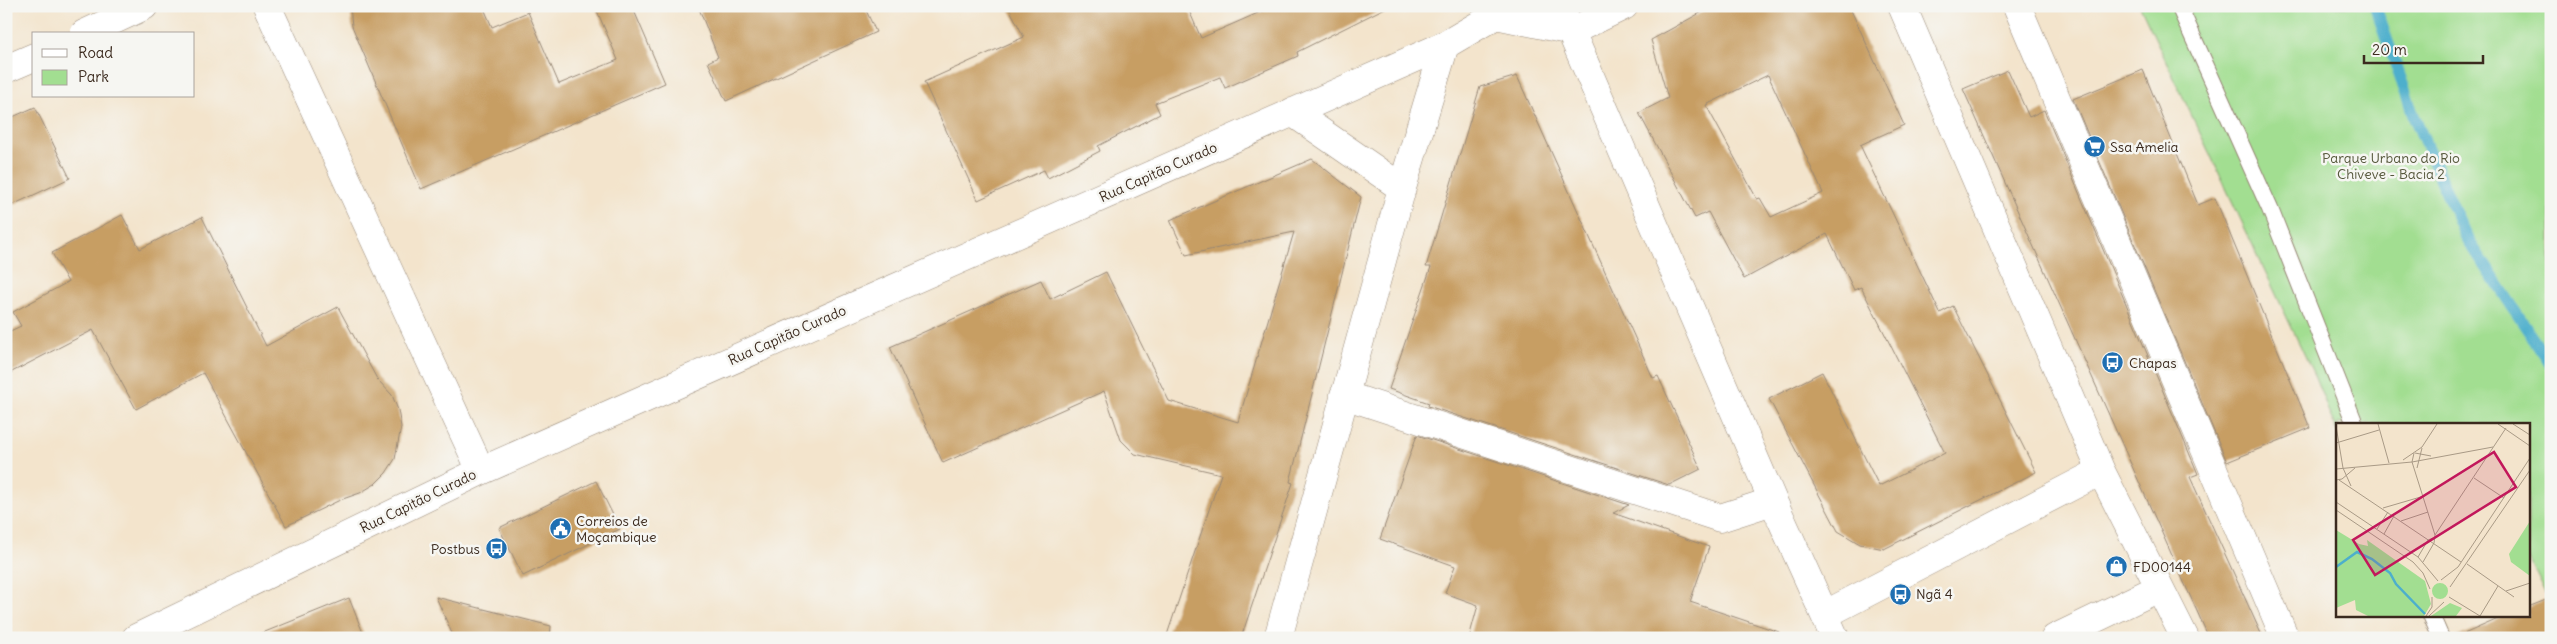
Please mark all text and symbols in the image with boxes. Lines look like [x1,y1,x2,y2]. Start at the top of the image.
legend [32,32,195,98]
scale bar [2364,32,2483,64]
text: 20 m [2372,40,2407,59]
text: Road [78,43,113,62]
text: Park [78,67,109,86]
supermarket icon: Ssa Amelia [2082,135,2106,159]
street label: Rua Capitão Curado [1096,138,1220,206]
place label: Ssa Amelia [2110,138,2179,156]
park label: Parque Urbano do Rio Chiveve - Bacia 2 [2322,149,2460,183]
street label: Rua Capitão Curado [725,301,849,369]
bus stop icon: Chapas [2101,351,2125,375]
place label: Chapas [2129,354,2177,372]
inset map [2336,423,2530,616]
street label: Rua Capitão Curado [357,465,479,537]
place label: Correios de Moçambique [576,512,657,546]
public building icon: Correios de Moçambique [548,517,572,541]
bus stop icon: Postbus [484,537,508,561]
place label: Postbus [431,540,480,558]
shop icon: FD00144 [2105,555,2129,579]
place label: FD00144 [2133,558,2191,576]
bus stop icon: Ngã 4 [1888,582,1912,606]
place label: Ngã 4 [1916,585,1953,603]

